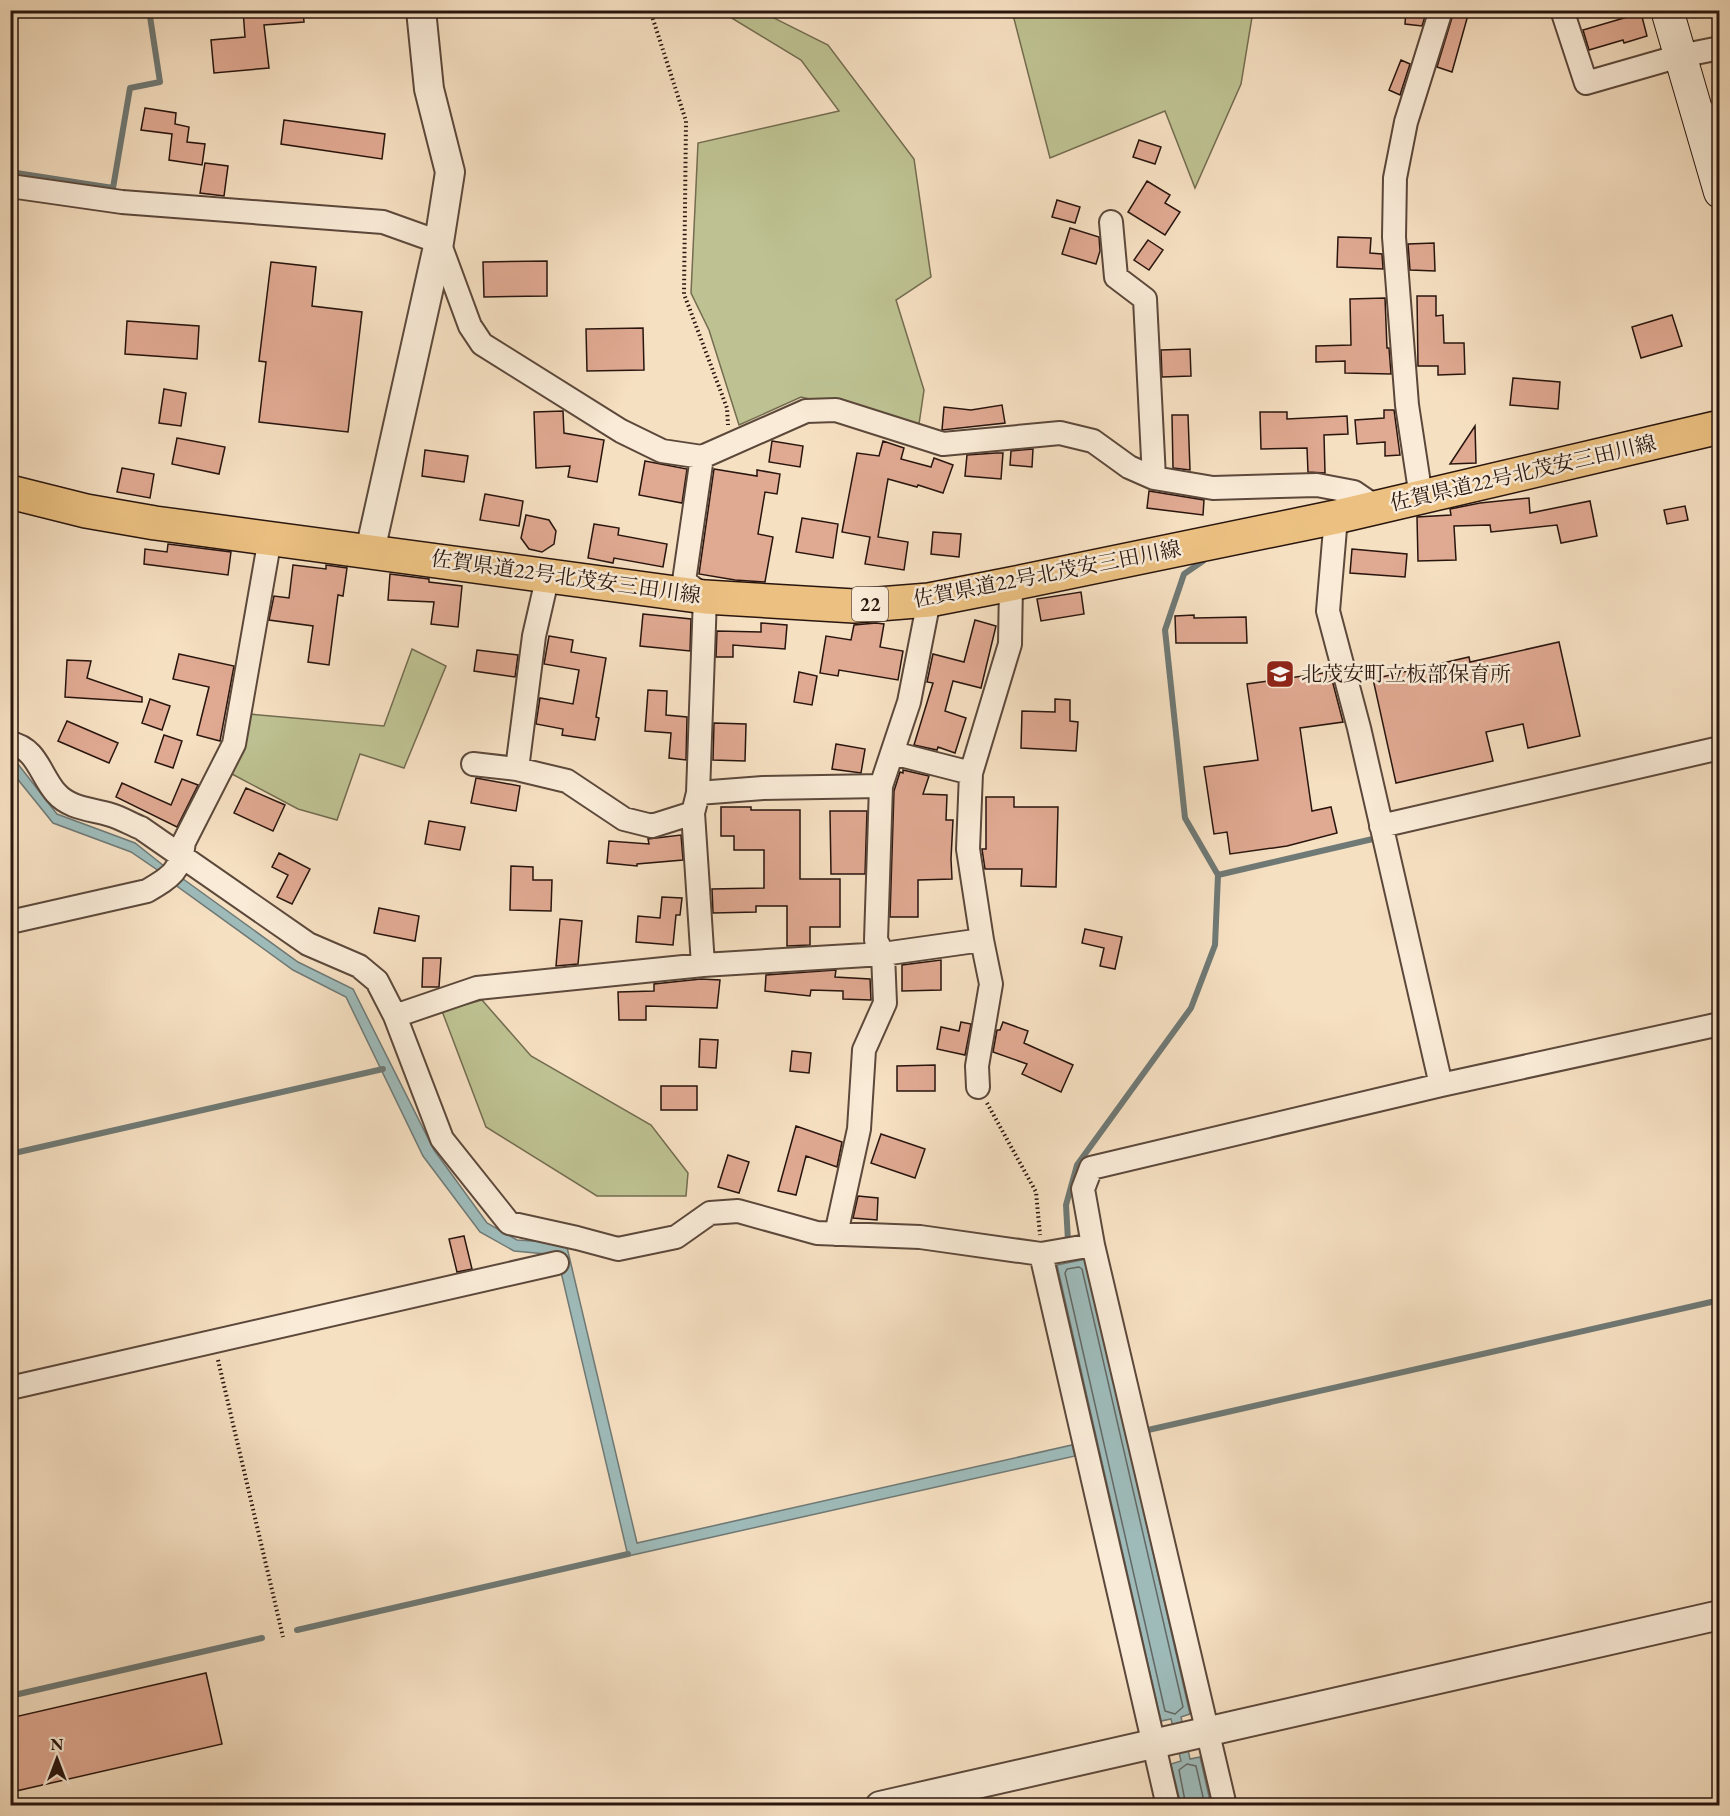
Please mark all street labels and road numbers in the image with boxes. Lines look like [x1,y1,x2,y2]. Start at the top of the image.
street label: 佐賀県道22号北茂安三田川線 [1387,429,1659,516]
street label: 佐賀県道22号北茂安三田川線 [911,534,1183,613]
street label: 佐賀県道22号北茂安三田川線 [429,544,703,609]
road number: 22 [852,587,888,621]

